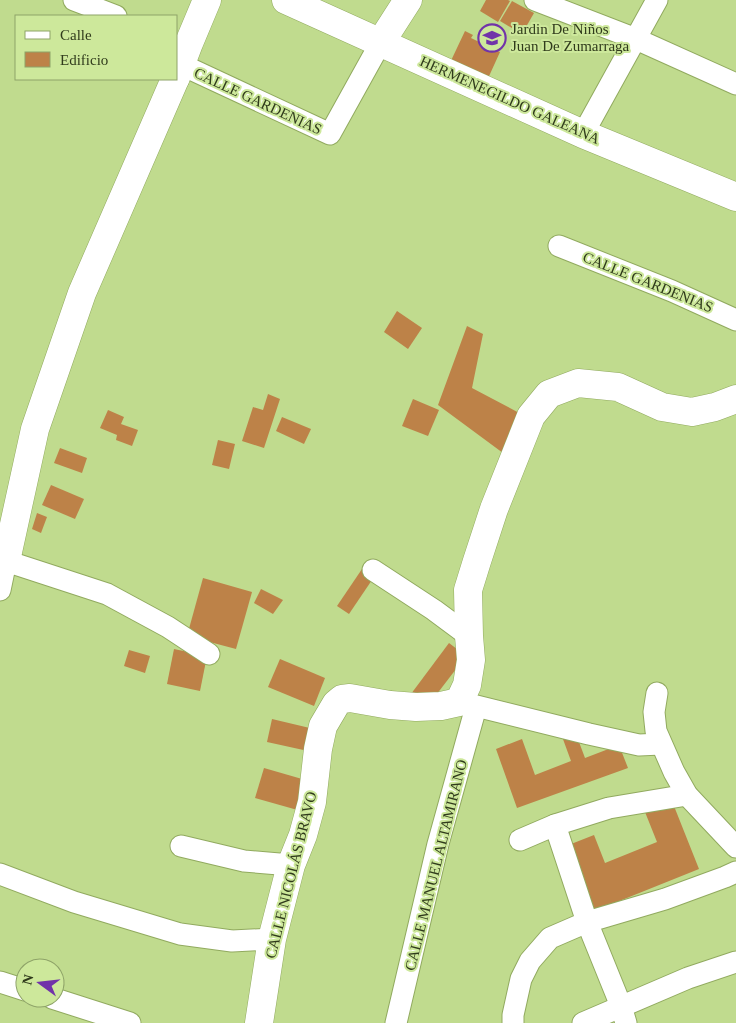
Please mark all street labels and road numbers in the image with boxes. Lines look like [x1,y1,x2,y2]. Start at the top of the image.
street label: HERMENEGILDO GALEANA [417,53,603,147]
street label: CALLE GARDENIAS [192,64,324,138]
street label: CALLE GARDENIAS [581,249,715,315]
street label: CALLE MANUEL ALTAMIRANO [402,758,470,972]
street label: CALLE NICOLÁS BRAVO [263,790,320,960]

